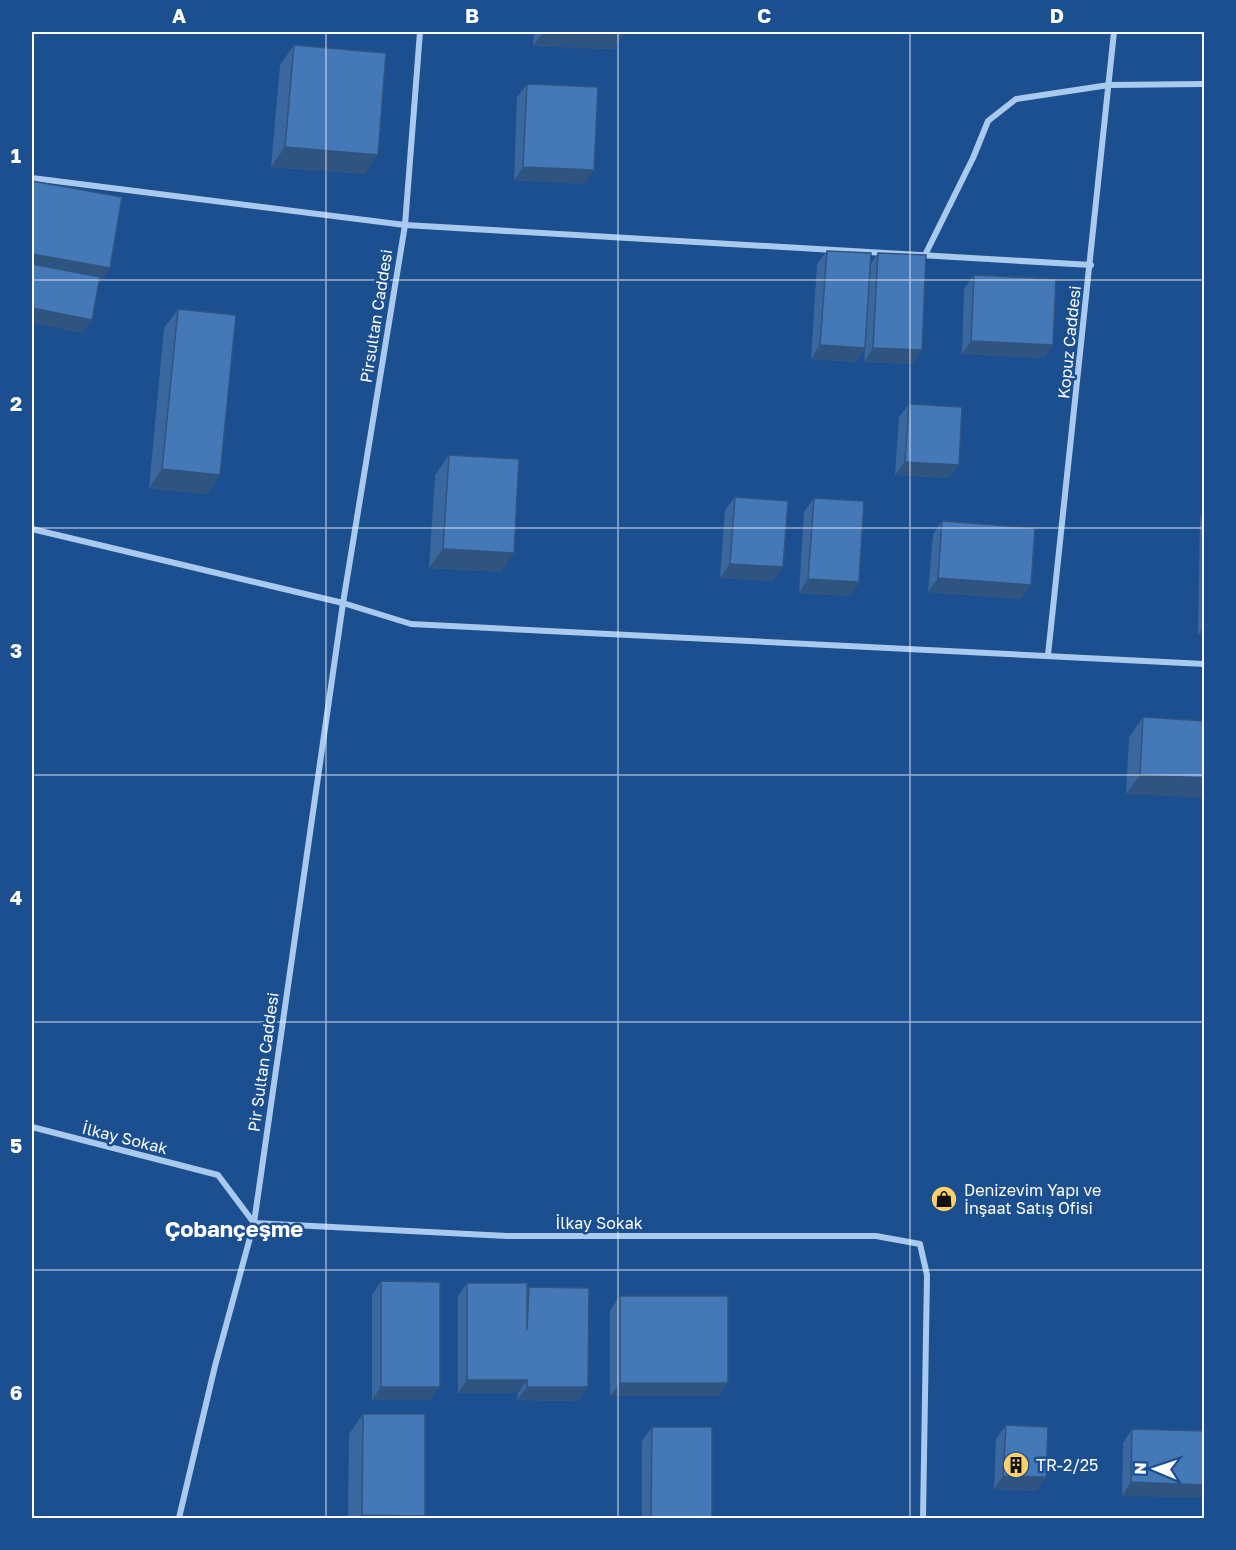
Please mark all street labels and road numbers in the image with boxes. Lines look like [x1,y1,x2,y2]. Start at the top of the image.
street label: Pirsultan Caddesi [356,248,396,384]
street label: Kopuz Caddesi [1053,284,1085,400]
street label: Pir Sultan Caddesi [243,991,283,1133]
street label: İlkay Sokak [80,1118,170,1158]
street label: İlkay Sokak [555,1213,643,1233]

